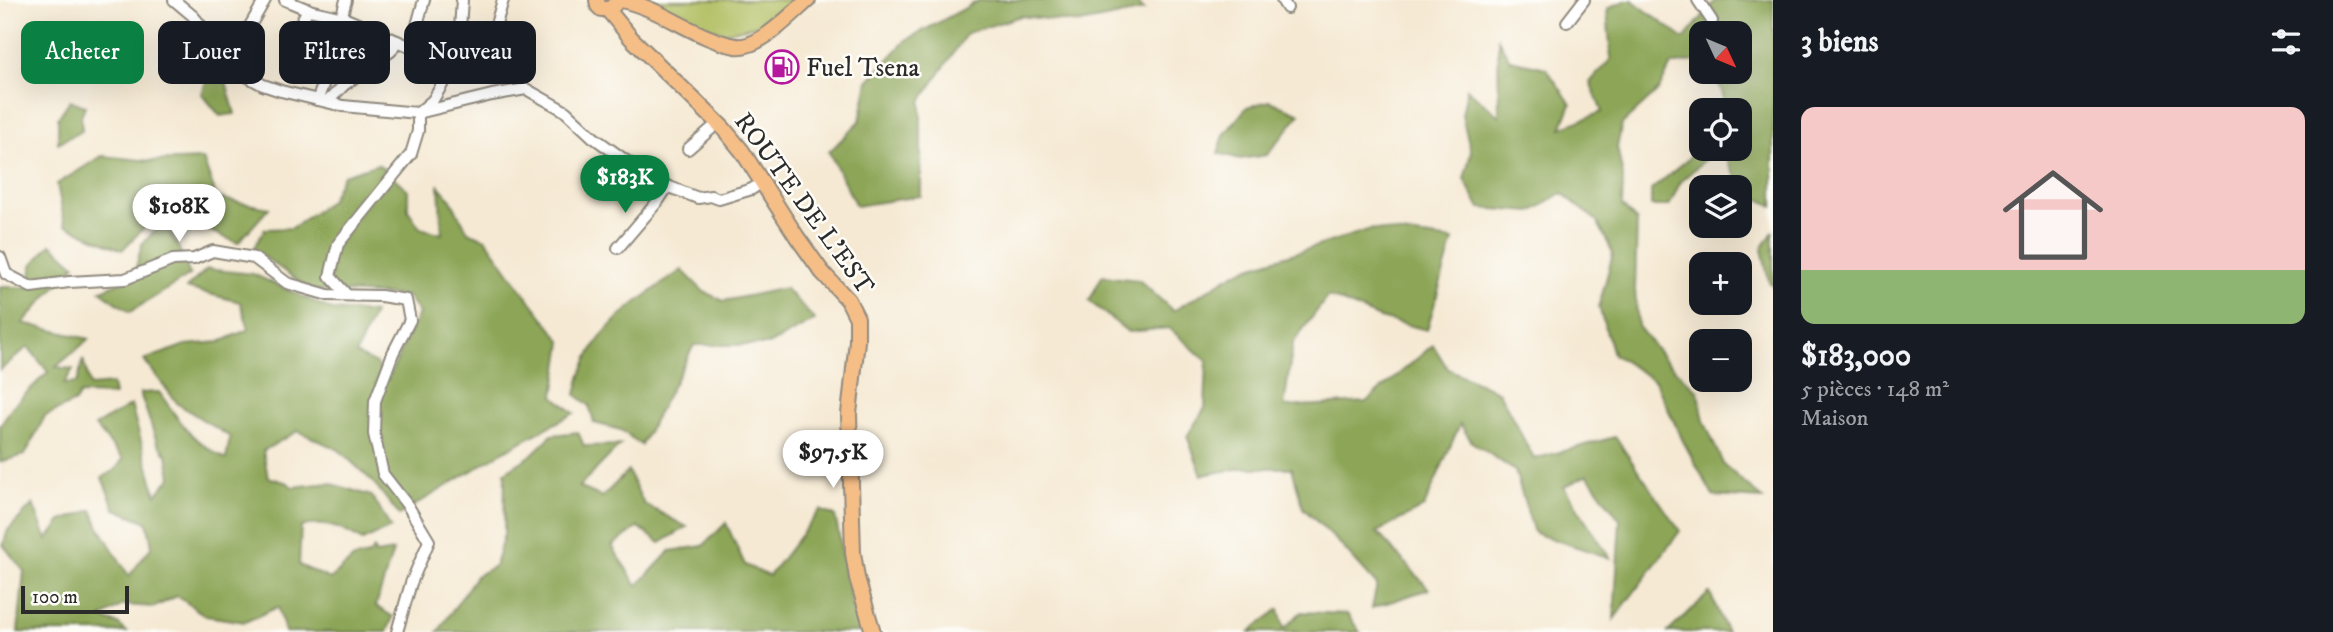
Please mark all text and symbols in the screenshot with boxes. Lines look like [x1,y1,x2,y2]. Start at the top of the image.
chip: Acheter [21,21,144,84]
chip: Louer [158,21,265,84]
chip: Filtres [279,21,390,84]
chip: Nouveau [404,21,536,84]
north arrow [1689,21,1752,84]
map controls [1689,21,1752,392]
icon: filters [2267,23,2305,61]
text: 3 biens [1801,24,1879,61]
fuel station icon: Fuel Tsena [763,48,801,86]
place label: Fuel Tsena [806,52,920,85]
button: locate [1689,98,1752,161]
street label: ROUTE DE L'EST [727,106,881,302]
icon: home [1990,152,2116,278]
pin: $183K [576,156,674,215]
text: $183K [596,163,654,192]
button: layers [1689,175,1752,238]
pin: $108K [130,184,228,244]
text: $108K [149,192,209,221]
button: + [1689,252,1752,315]
button: − [1689,329,1752,392]
text: $183,000 [1801,338,1911,375]
text: 5 pièces · 148 m² [1801,375,1949,404]
text: Maison [1801,404,1869,433]
pin: $97.5K [776,430,890,490]
text: $97.5K [799,438,867,467]
scale bar [21,583,130,615]
text: 100 m [32,586,78,609]

